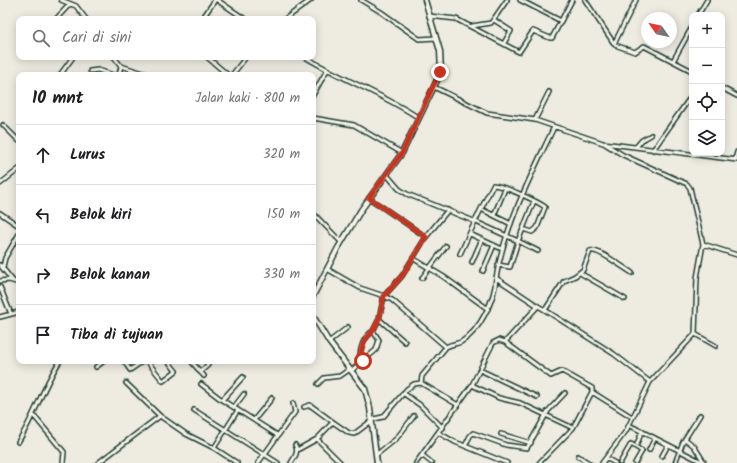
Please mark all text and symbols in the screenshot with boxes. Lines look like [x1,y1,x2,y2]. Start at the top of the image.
north arrow [641,12,677,48]
map controls [689,12,725,156]
button: + [689,12,725,48]
search box [16,16,316,60]
text: Cari di sini [62,26,131,50]
icon: search [30,27,52,49]
button: − [689,48,725,84]
route end [431,63,449,81]
button: locate [689,84,725,120]
text: 10 mnt [32,85,83,112]
text: Jalan kaki · 800 m [195,88,300,109]
button: layers [689,120,725,156]
text: Lurus [70,143,105,167]
icon: ahead [32,144,54,166]
text: 320 m [263,144,300,165]
text: Belok kiri [70,203,131,227]
icon: left [32,204,54,226]
text: 150 m [267,204,300,225]
text: Belok kanan [70,263,150,287]
icon: right [32,264,54,286]
text: 330 m [263,264,300,285]
text: Tiba di tujuan [70,323,163,347]
icon: arrive [32,324,54,346]
route start [354,352,372,370]

